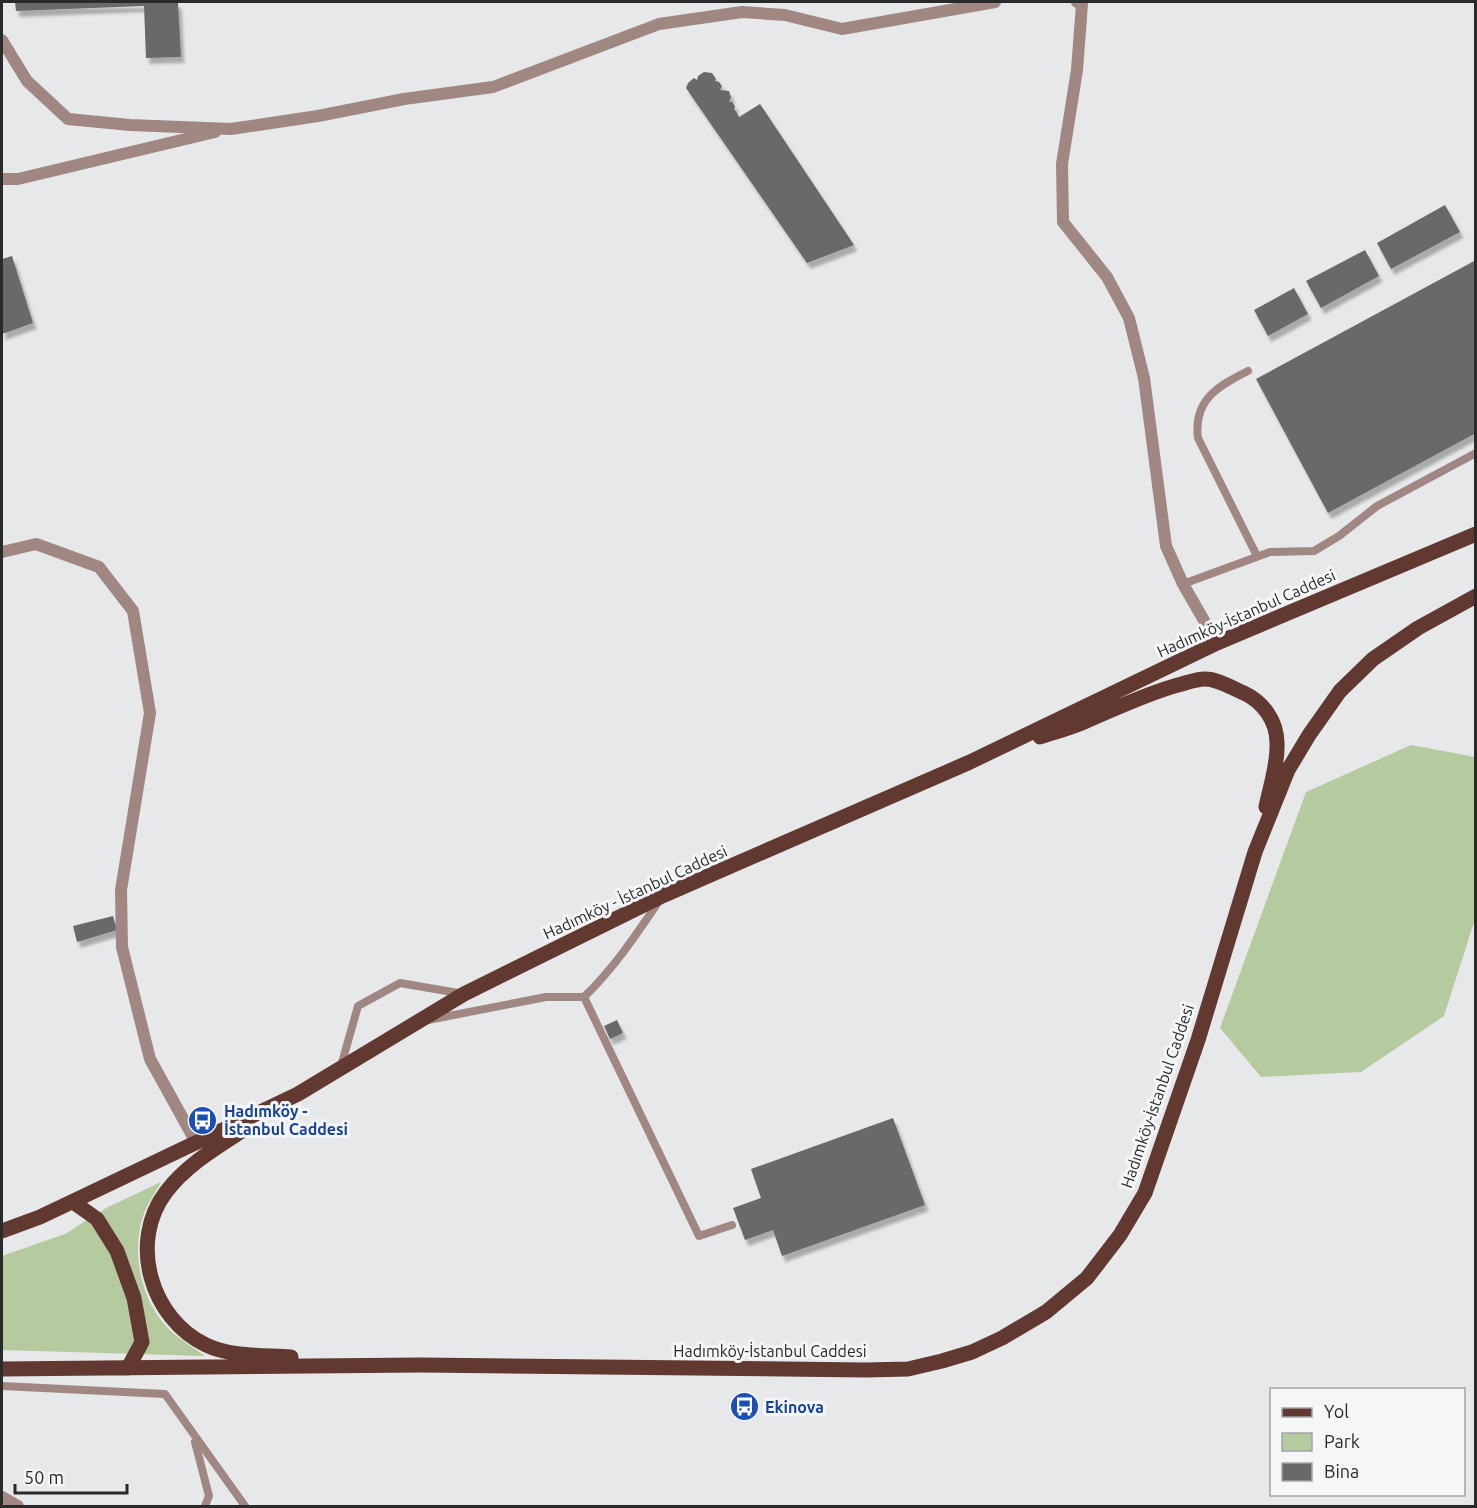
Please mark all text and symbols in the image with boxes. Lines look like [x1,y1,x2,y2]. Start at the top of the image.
street label: Hadımköy-İstanbul Caddesi [1154,565,1338,661]
street label: Hadımköy - İstanbul Caddesi [540,841,730,943]
street label: Hadımköy-İstanbul Caddesi [1117,1002,1197,1190]
place label: Hadımköy - İstanbul Caddesi [224,1102,348,1138]
bus stop icon: Hadımköy - İstanbul Caddesi [187,1104,219,1136]
street label: Hadımköy-İstanbul Caddesi [673,1342,867,1360]
legend [1270,1388,1465,1496]
bus stop icon: Ekinova [728,1391,760,1423]
place label: Ekinova [765,1398,824,1416]
text: Yol [1324,1401,1349,1421]
text: Park [1324,1431,1360,1451]
scale bar [15,1457,128,1495]
text: Bina [1324,1461,1359,1481]
text: 50 m [24,1467,64,1487]

